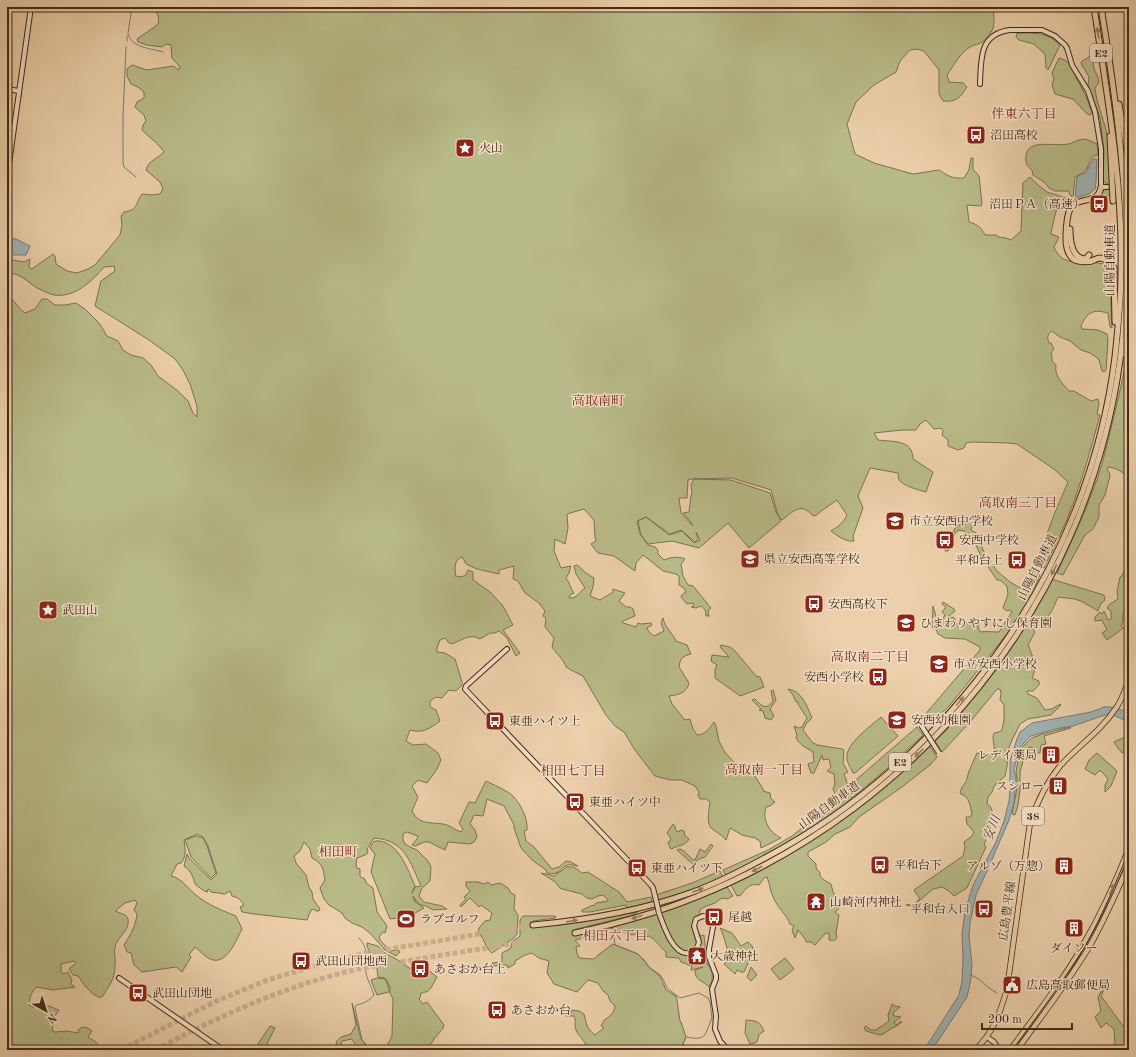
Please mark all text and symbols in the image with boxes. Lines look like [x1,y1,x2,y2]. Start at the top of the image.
one-way arrow [1095,27,1101,39]
road number: E2 [1090,44,1112,62]
district label: 伴東六丁目 [991,107,1057,121]
bus stop icon: 沼田高校 [965,124,987,146]
place label: 沼田高校 [990,128,1038,142]
place icon: 火山 [454,137,476,159]
place label: 火山 [479,142,503,155]
bus stop icon: 沼田ＰＡ（高速） [1088,193,1110,215]
place label: 沼田ＰＡ（高速） [989,197,1085,211]
street label: 山陽自動車道 [1103,224,1117,296]
district label: 高取南町 [572,394,624,408]
district label: 高取南三丁目 [979,496,1057,510]
school or university icon: 市立安西中学校 [884,510,906,532]
place label: 市立安西中学校 [909,514,993,528]
bus stop icon: 安西中学校 [934,529,956,551]
street label: 山陽自動車道 [1014,532,1060,602]
place label: 安西中学校 [959,533,1019,547]
school or university icon: 県立安西高等学校 [739,548,761,570]
bus stop icon: 平和台上 [1006,549,1028,571]
place label: 県立安西高等学校 [764,552,860,566]
place label: 平和台上 [955,553,1003,567]
one-way arrow [1051,564,1057,576]
bus stop icon: 安西高校下 [803,593,825,615]
place label: 安西高校下 [828,597,888,611]
place icon: 武田山 [37,599,59,621]
place label: 武田山 [62,603,98,617]
school or university icon: ひまわりやすにし保育園 [895,612,917,634]
place label: ひまわりやすにし保育園 [920,616,1052,630]
district label: 高取南二丁目 [831,650,909,664]
school or university icon: 市立安西小学校 [928,653,950,675]
place label: 市立安西小学校 [953,657,1037,671]
bus stop icon: 安西小学校 [867,666,889,688]
place label: 安西小学校 [804,670,864,684]
one-way arrow [955,695,964,706]
school or university icon: 安西幼稚園 [886,709,908,731]
bus stop icon: 東亜ハイツ上 [484,710,506,732]
place label: 安西幼稚園 [911,713,971,727]
place label: 東亜ハイツ上 [509,714,581,728]
building icon: レデイ薬局 [1040,744,1062,766]
one-way arrow [914,748,924,758]
place label: レデイ薬局 [978,748,1037,762]
road number: E2 [889,753,911,771]
district label: 高取南一丁目 [725,763,803,777]
district label: 相田七丁目 [540,764,606,778]
building icon: スシロー [1047,775,1069,797]
street label: 山陽自動車道 [796,778,862,832]
place label: スシロー [996,781,1044,793]
bus stop icon: 東亜ハイツ中 [564,791,586,813]
place label: 東亜ハイツ中 [589,795,661,809]
road number: 38 [1022,807,1044,825]
water label: 安川 [981,812,1004,843]
district label: 相田町 [318,845,358,859]
bus stop icon: 平和台下 [869,854,891,876]
building icon: アルゾ（万惣） [1053,855,1075,877]
bus stop icon: 東亜ハイツ下 [626,857,648,879]
place label: 平和台下 [894,858,942,872]
place label: アルゾ（万惣） [966,859,1050,873]
place label: 東亜ハイツ下 [651,861,723,875]
one-way arrow [751,865,763,872]
street label: 広島豊平線 [996,880,1018,942]
one-way arrow [1109,883,1115,895]
one-way arrow [693,886,705,892]
temple icon: 山崎河内神社 [805,891,827,913]
place label: 山崎河内神社 [830,895,902,909]
bus stop icon: 平和台入口 [973,898,995,920]
place label: 平和台入口 [910,902,970,916]
bus stop icon: 尾越 [703,906,725,928]
sports icon: ラブゴルフ [395,908,417,930]
place label: 尾越 [728,910,752,924]
place label: ラブゴルフ [420,913,479,926]
one-way arrow [630,914,642,920]
building icon: ダイソー [1063,917,1085,939]
one-way arrow [566,918,578,924]
district label: 相田六丁目 [582,929,648,943]
place label: ダイソー [1050,942,1098,955]
temple icon: 大歳神社 [686,945,708,967]
place label: 大歳神社 [711,949,759,963]
bus stop icon: 武田山団地西 [290,950,312,972]
place label: 武田山団地西 [315,954,387,968]
bus stop icon: あさおか台上 [409,958,431,980]
place label: あさおか台上 [434,962,506,976]
public building icon: 広島高取郵便局 [1001,974,1023,996]
place label: 広島高取郵便局 [1026,978,1110,992]
bus stop icon: 武田山団地 [127,982,149,1004]
place label: 武田山団地 [152,986,212,1000]
north arrow [26,991,66,1031]
bus stop icon: あさおか台 [486,999,508,1021]
place label: あさおか台 [511,1003,571,1017]
scale bar [982,1005,1072,1031]
text: N [44,1011,58,1025]
text: 200 m [988,1014,1022,1026]

